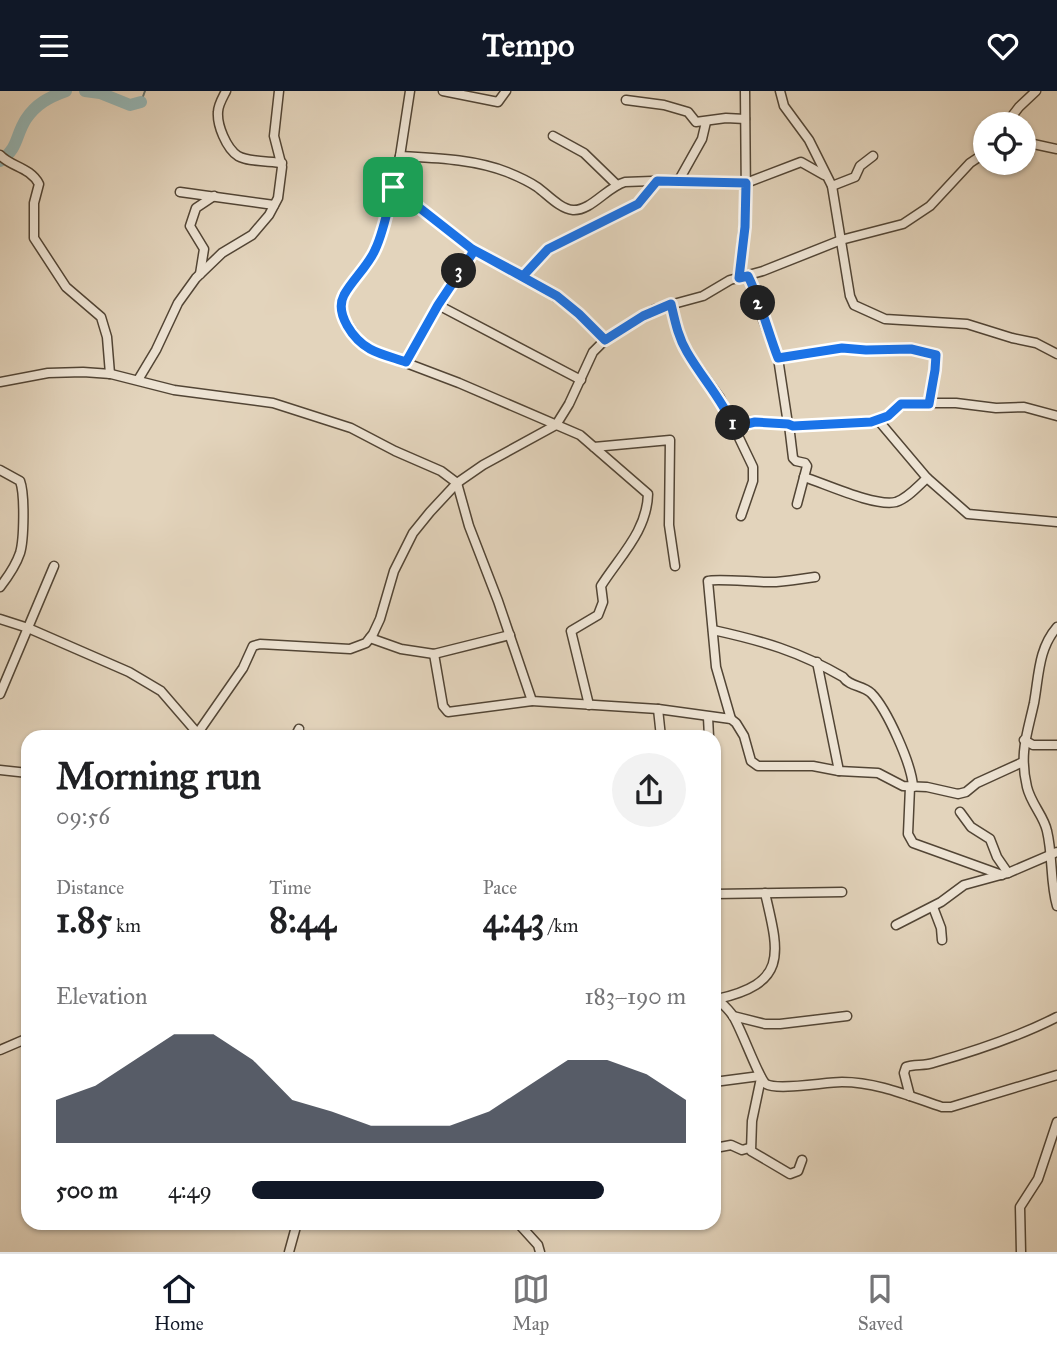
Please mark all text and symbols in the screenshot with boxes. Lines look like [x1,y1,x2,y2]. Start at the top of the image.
text: Tempo [483,26,574,65]
icon: menu [35,27,73,65]
icon: heart [984,27,1022,65]
map controls [973,112,1036,175]
button: locate [973,112,1036,175]
pin [363,157,423,217]
icon: arrive [374,168,412,206]
pin: 3 [442,253,476,289]
text: 3 [455,259,462,282]
pin: 2 [740,285,776,321]
text: 2 [753,291,762,314]
pin: 1 [716,405,750,441]
text: 1 [729,411,736,434]
text: Morning run [56,753,261,799]
button: share [612,753,686,827]
text: 09:56 [56,802,110,830]
text: Distance [56,876,124,899]
text: Time [269,876,311,899]
text: Pace [483,876,517,899]
text: 1.85 [56,899,112,942]
text: 8:44 [269,899,336,942]
text: 4:43 [483,899,544,942]
text: km [112,914,141,937]
text: /km [544,914,578,937]
text: Elevation [56,982,147,1010]
text: 183–190 m [585,982,686,1010]
text: 500 m [56,1176,118,1204]
text: 4:49 [168,1176,212,1204]
tab: Home [154,1270,204,1335]
tab: Map [512,1270,550,1335]
tab: Saved [858,1270,903,1335]

